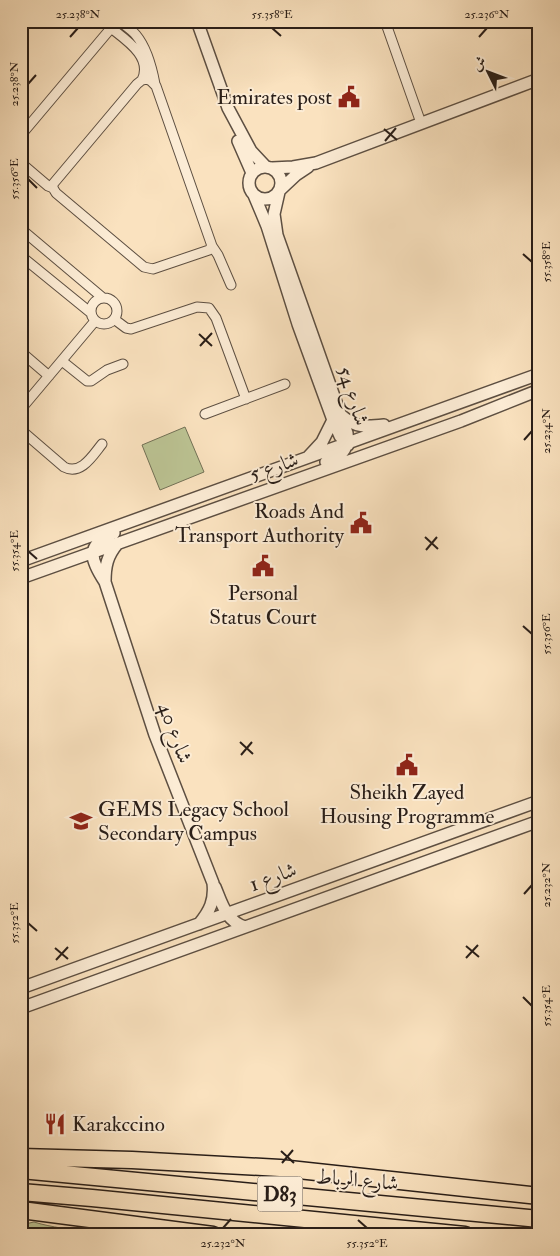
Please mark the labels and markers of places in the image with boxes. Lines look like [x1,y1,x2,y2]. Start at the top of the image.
place label: Emirates post [217,84,332,111]
public building icon: Emirates post [336,84,362,110]
place label: Roads And Transport Authority [175,498,345,549]
public building icon: Roads And Transport Authority [348,510,374,536]
public building icon: Personal Status Court [250,553,276,579]
place label: Personal Status Court [209,580,317,631]
public building icon: Sheikh Zayed Housing Programme [394,752,420,778]
place label: Sheikh Zayed Housing Programme [320,779,494,830]
place label: GEMS Legacy School Secondary Campus [98,796,290,847]
school or university icon: GEMS Legacy School Secondary Campus [68,808,94,834]
restaurant icon: Karakccino [42,1111,68,1137]
place label: Karakccino [72,1111,165,1138]

